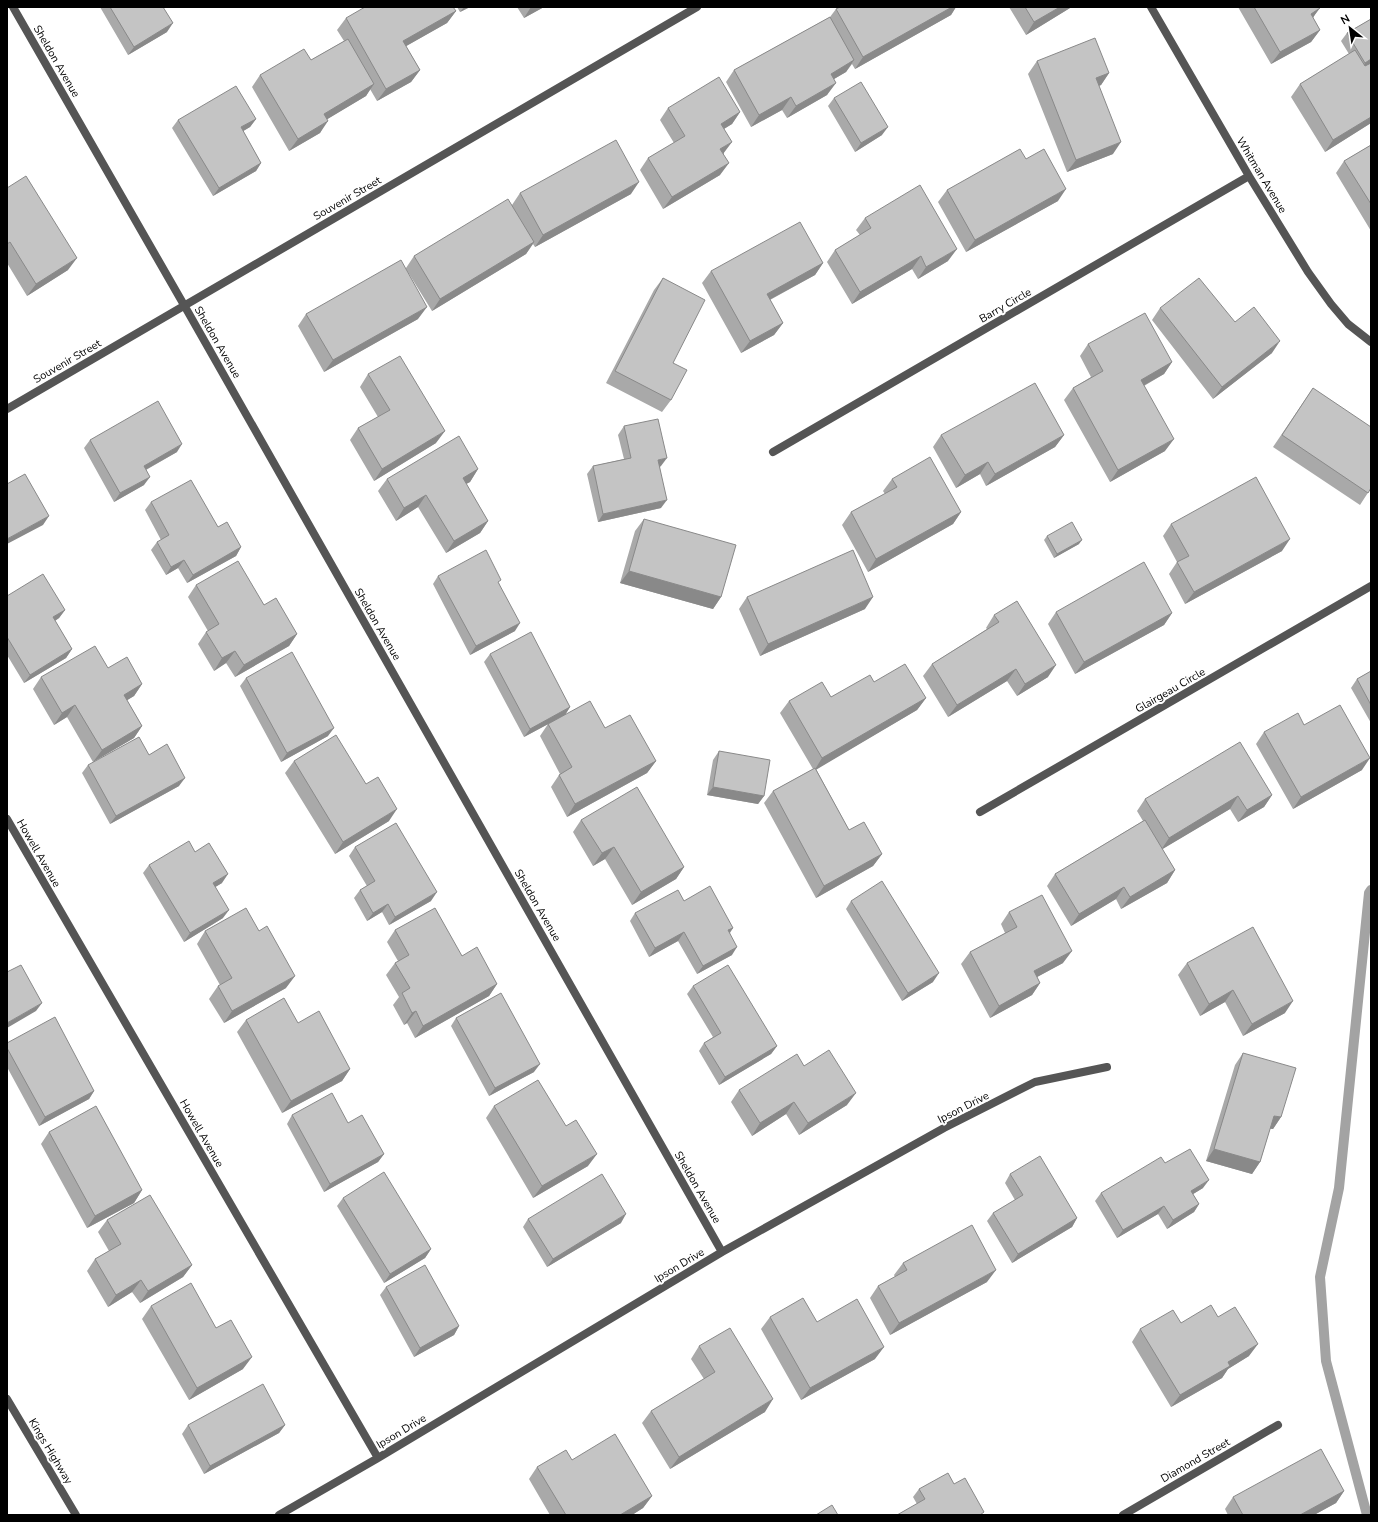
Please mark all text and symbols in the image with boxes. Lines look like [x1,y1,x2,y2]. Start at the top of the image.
north arrow [1330,8,1370,48]
text: N [1338,11,1353,28]
street label: Sheldon Avenue [30,22,83,100]
street label: Whitman Avenue [1233,134,1290,216]
street label: Souvenir Street [311,173,384,224]
street label: Barry Circle [976,284,1034,326]
street label: Sheldon Avenue [191,303,244,381]
street label: Souvenir Street [31,336,104,387]
street label: Sheldon Avenue [351,585,404,663]
street label: Glairgeau Circle [1132,664,1208,717]
street label: Howell Avenue [13,817,64,890]
street label: Sheldon Avenue [511,866,564,944]
street label: Ipson Drive [935,1088,992,1127]
street label: Howell Avenue [176,1097,227,1170]
street label: Sheldon Avenue [671,1148,724,1226]
street label: Ipson Drive [651,1245,707,1286]
street label: Ipson Drive [373,1411,429,1452]
street label: Kings Highway [25,1416,76,1487]
street label: Diamond Street [1158,1434,1233,1486]

